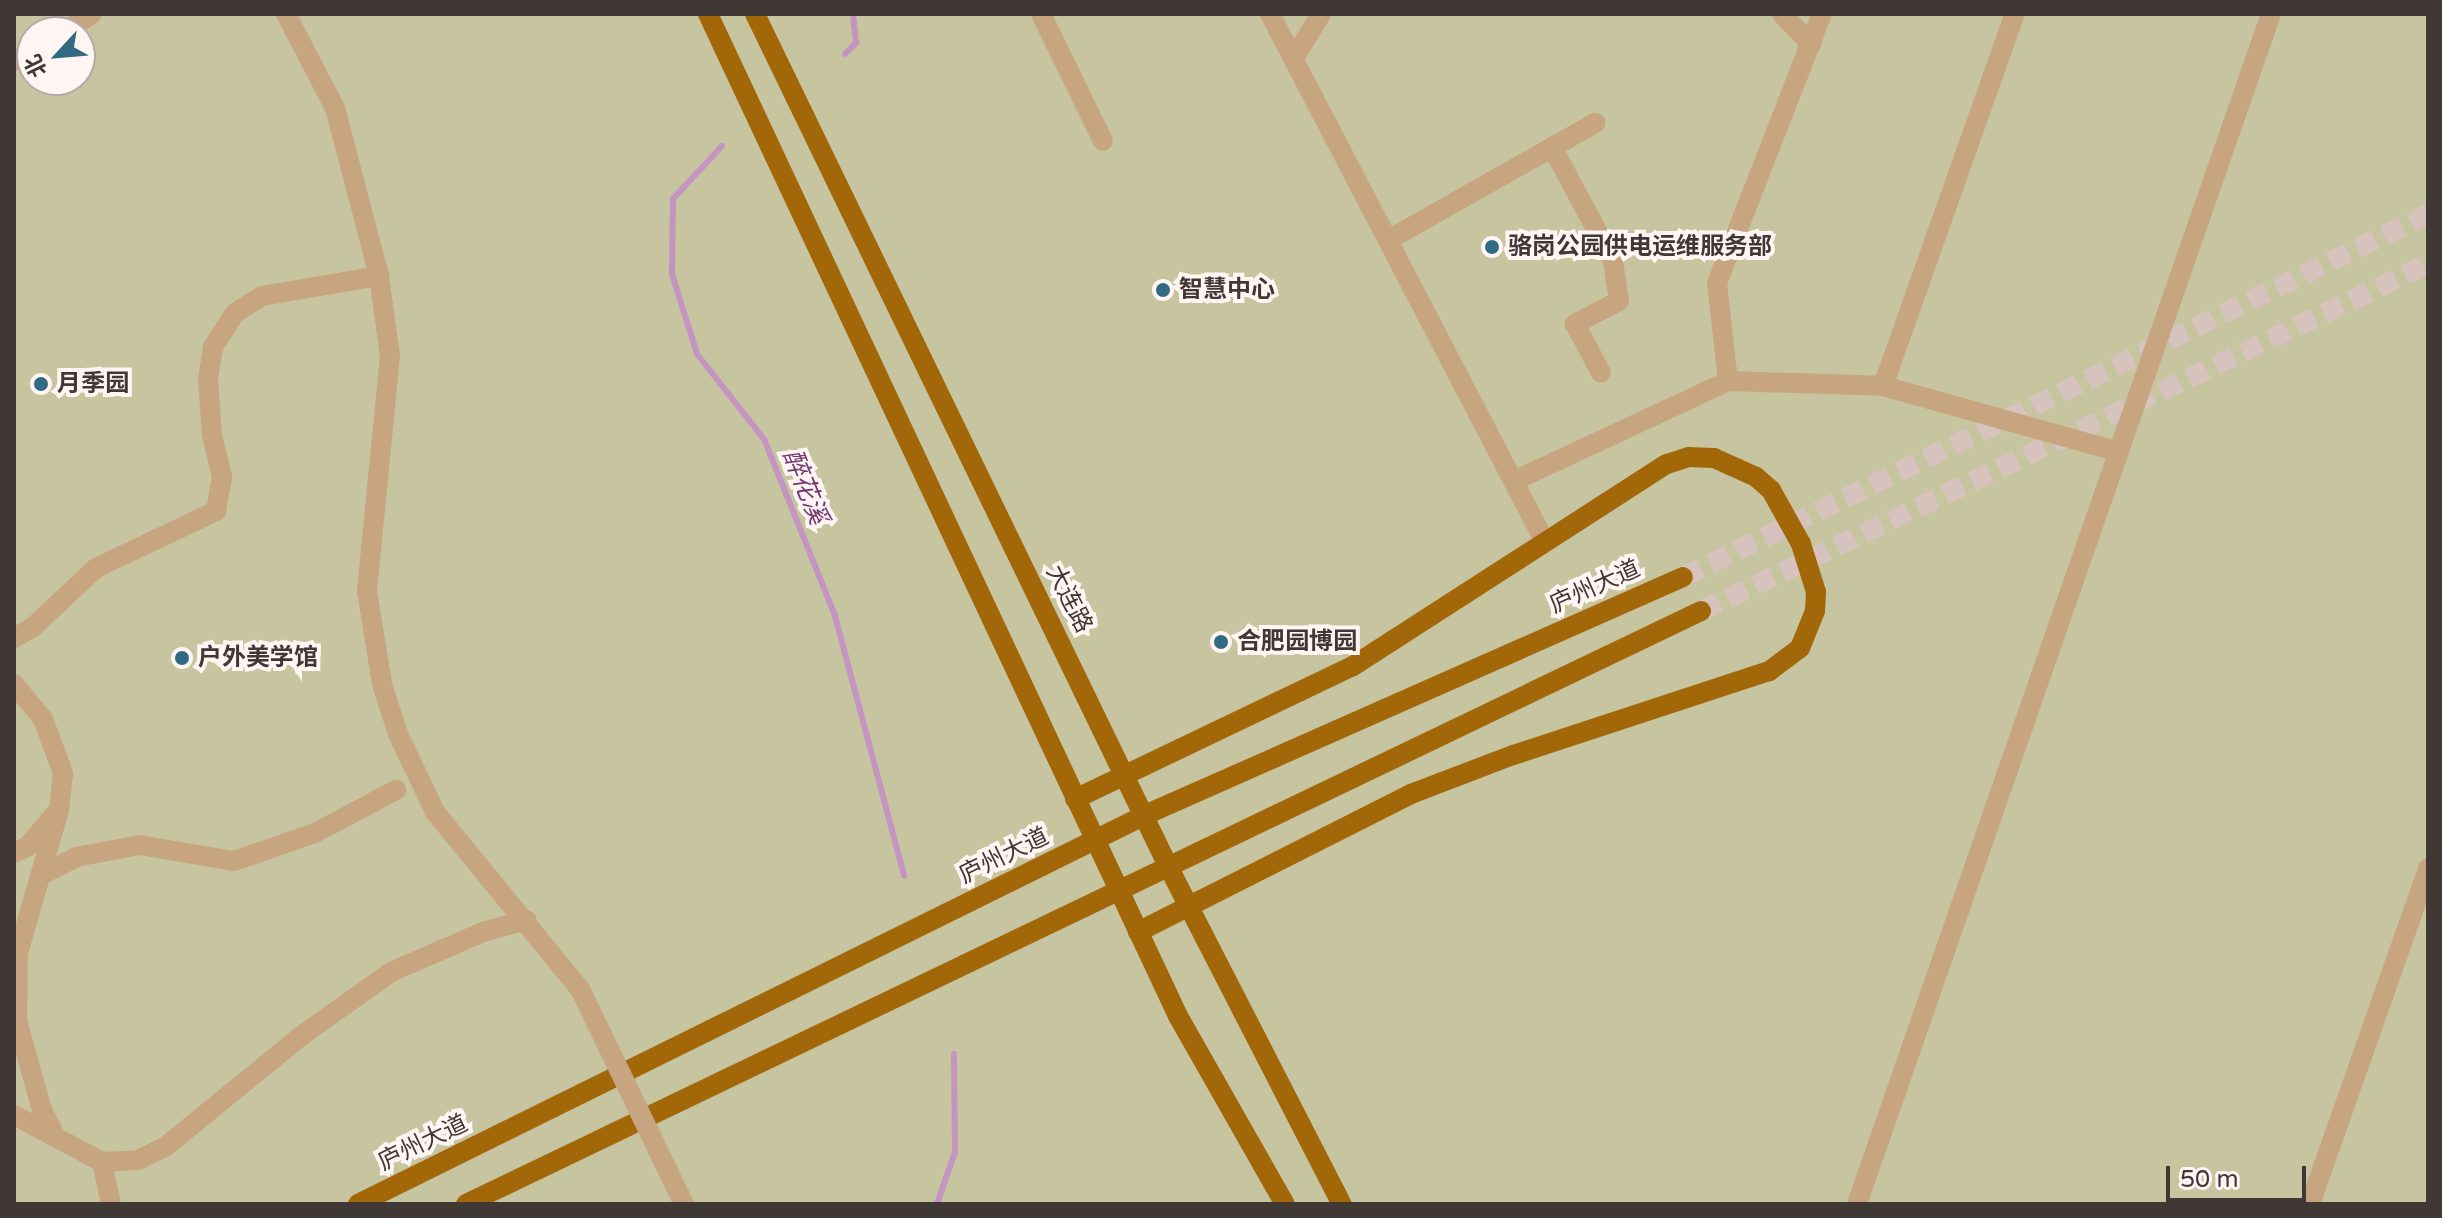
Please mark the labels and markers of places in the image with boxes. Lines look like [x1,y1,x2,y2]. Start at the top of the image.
place label: 骆岗公园供电运维服务部 [1508,233,1772,261]
marker: 骆岗公园供电运维服务部 [1483,238,1501,256]
place label: 智慧中心 [1179,276,1275,304]
marker: 智慧中心 [1154,281,1172,299]
place label: 月季园 [57,370,129,398]
marker: 月季园 [32,375,50,393]
place label: 合肥园博园 [1237,628,1357,656]
marker: 合肥园博园 [1212,633,1230,651]
place label: 户外美学馆 [198,644,318,672]
marker: 户外美学馆 [173,649,191,667]

